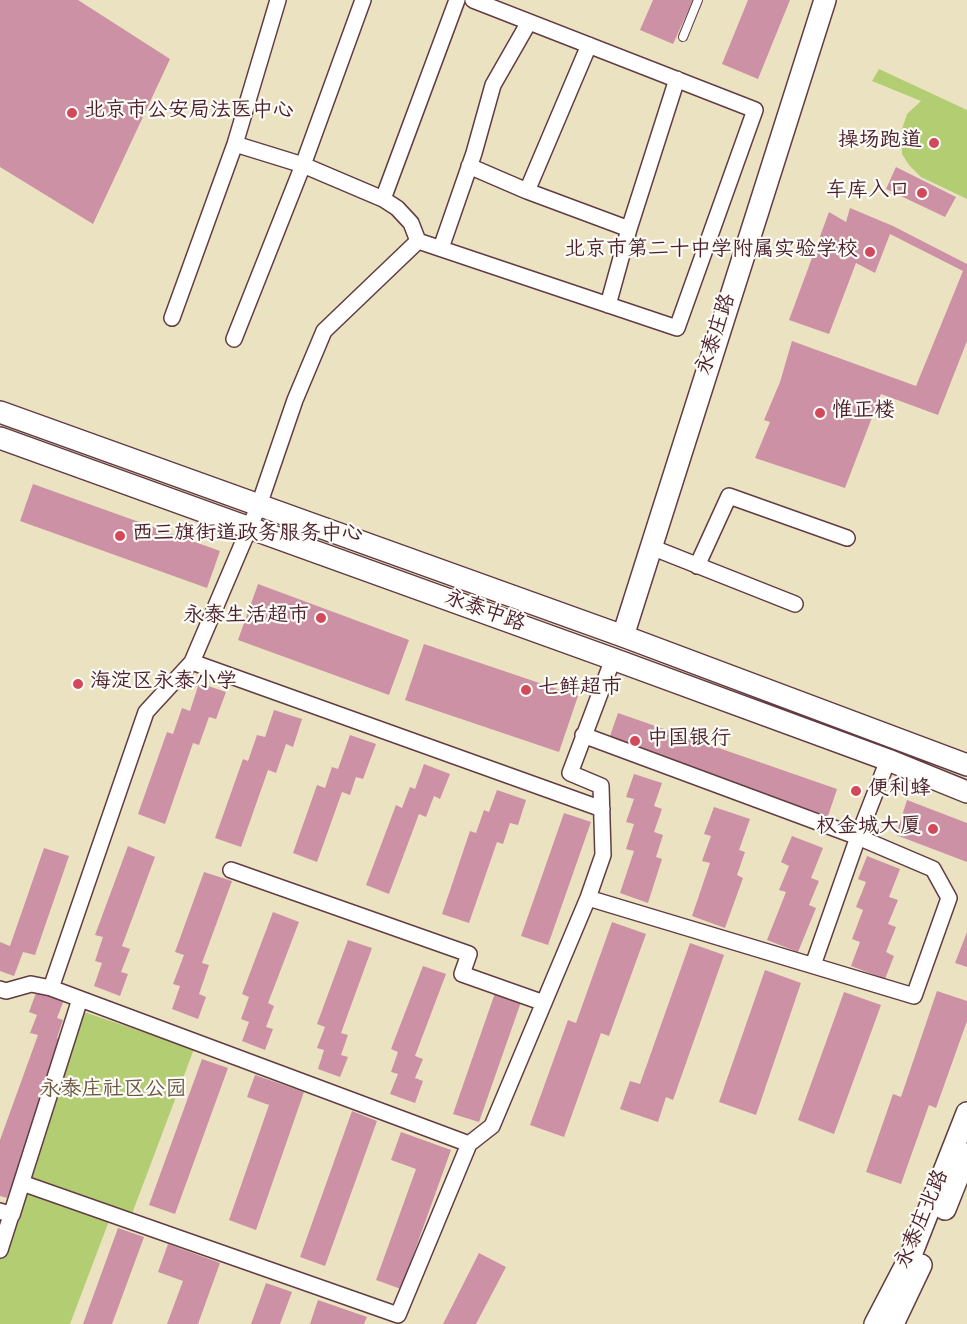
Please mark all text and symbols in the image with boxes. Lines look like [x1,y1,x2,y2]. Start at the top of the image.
place label: 北京市公安局法医中心 [84,100,294,126]
marker: 北京市公安局法医中心 [65,106,79,120]
place label: 操场跑道 [838,130,922,156]
marker: 操场跑道 [927,136,941,150]
place label: 车库入口 [826,180,910,206]
marker: 车库入口 [915,186,929,200]
place label: 北京市第二十中学附属实验学校 [564,239,858,265]
marker: 北京市第二十中学附属实验学校 [863,245,877,259]
street label: 永泰庄路 [693,291,743,379]
place label: 惟正楼 [832,400,895,426]
marker: 惟正楼 [813,406,827,420]
place label: 西三旗街道政务服务中心 [132,523,363,549]
marker: 西三旗街道政务服务中心 [113,529,127,543]
street label: 永泰中路 [440,587,528,639]
place label: 永泰生活超市 [183,605,309,631]
marker: 永泰生活超市 [314,611,328,625]
place label: 海淀区永泰小学 [90,671,237,697]
marker: 海淀区永泰小学 [71,677,85,691]
place label: 七鲜超市 [538,677,622,703]
marker: 七鲜超市 [519,683,533,697]
place label: 中国银行 [647,728,731,754]
marker: 中国银行 [628,734,642,748]
place label: 便利蜂 [868,778,931,804]
marker: 便利蜂 [849,784,863,798]
place label: 权金城大厦 [816,816,921,842]
marker: 权金城大厦 [926,822,940,836]
park label: 永泰庄社区公园 [40,1079,186,1105]
street label: 永泰庄北路 [892,1167,956,1273]

